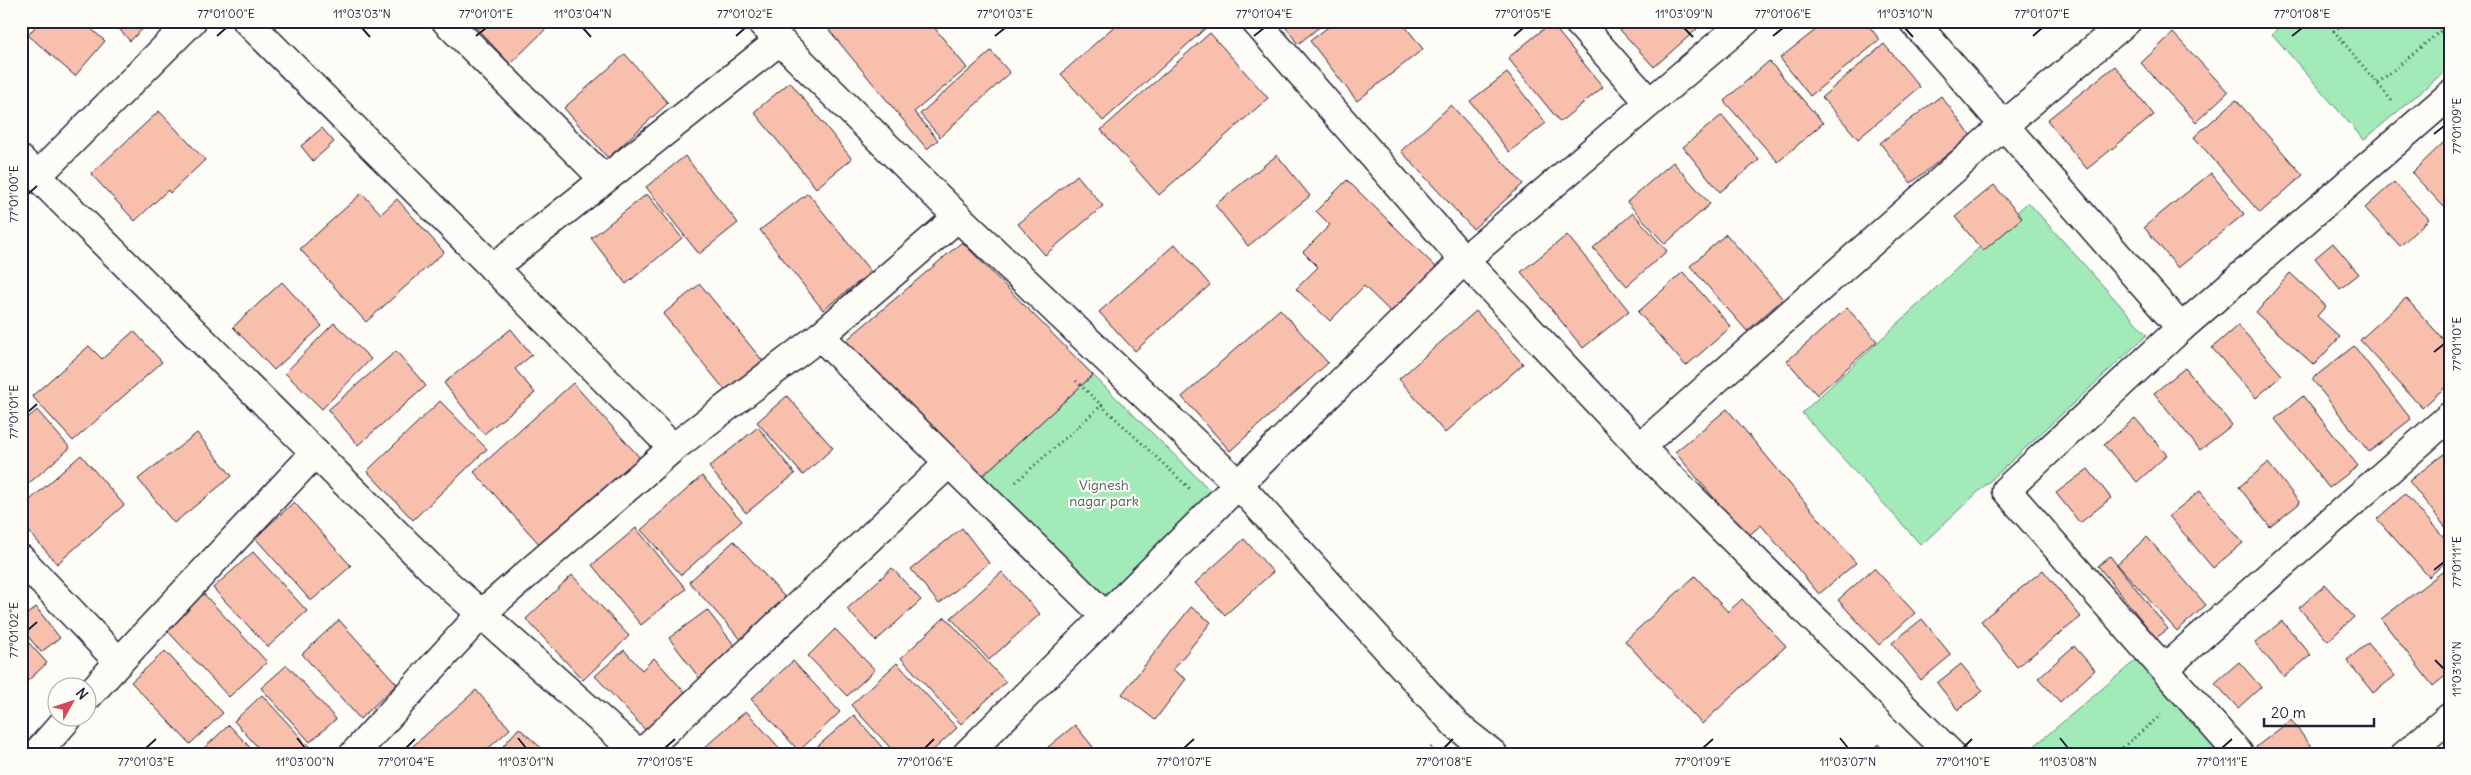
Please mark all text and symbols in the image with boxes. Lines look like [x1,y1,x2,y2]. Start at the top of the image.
text: 77°01'00"E [197,6,255,21]
text: 11°03'03"N [333,6,391,21]
text: 77°01'01"E [459,6,513,21]
text: 11°03'04"N [554,6,612,21]
text: 77°01'02"E [717,6,773,21]
text: 77°01'03"E [977,6,1033,21]
text: 77°01'04"E [1236,6,1292,21]
text: 77°01'05"E [1495,6,1551,21]
text: 11°03'09"N [1655,6,1713,21]
text: 77°01'06"E [1755,6,1811,21]
text: 11°03'10"N [1877,6,1933,21]
text: 77°01'07"E [2014,6,2070,21]
text: 77°01'08"E [2274,6,2330,21]
text: 77°01'09"E [2449,98,2464,154]
text: 77°01'00"E [6,165,21,223]
text: 77°01'10"E [2449,317,2464,371]
text: 77°01'01"E [6,385,21,439]
park label: Vignesh nagar park [1069,476,1139,510]
text: 77°01'11"E [2449,536,2464,588]
text: 77°01'02"E [6,602,21,658]
text: 11°03'10"N [2449,641,2464,697]
north arrow [48,678,98,728]
text: N [72,684,92,703]
scale bar [2264,695,2374,727]
text: 20 m [2271,703,2306,722]
text: 77°01'03"E [118,754,174,769]
text: 11°03'00"N [276,754,334,769]
text: 77°01'04"E [378,754,434,769]
text: 11°03'01"N [498,754,554,769]
text: 77°01'05"E [637,754,693,769]
text: 77°01'06"E [897,754,953,769]
text: 77°01'07"E [1156,754,1212,769]
text: 77°01'08"E [1416,754,1472,769]
text: 77°01'09"E [1675,754,1731,769]
text: 11°03'07"N [1820,754,1876,769]
text: 77°01'10"E [1936,754,1990,769]
text: 11°03'08"N [2039,754,2097,769]
text: 77°01'11"E [2196,754,2248,769]

